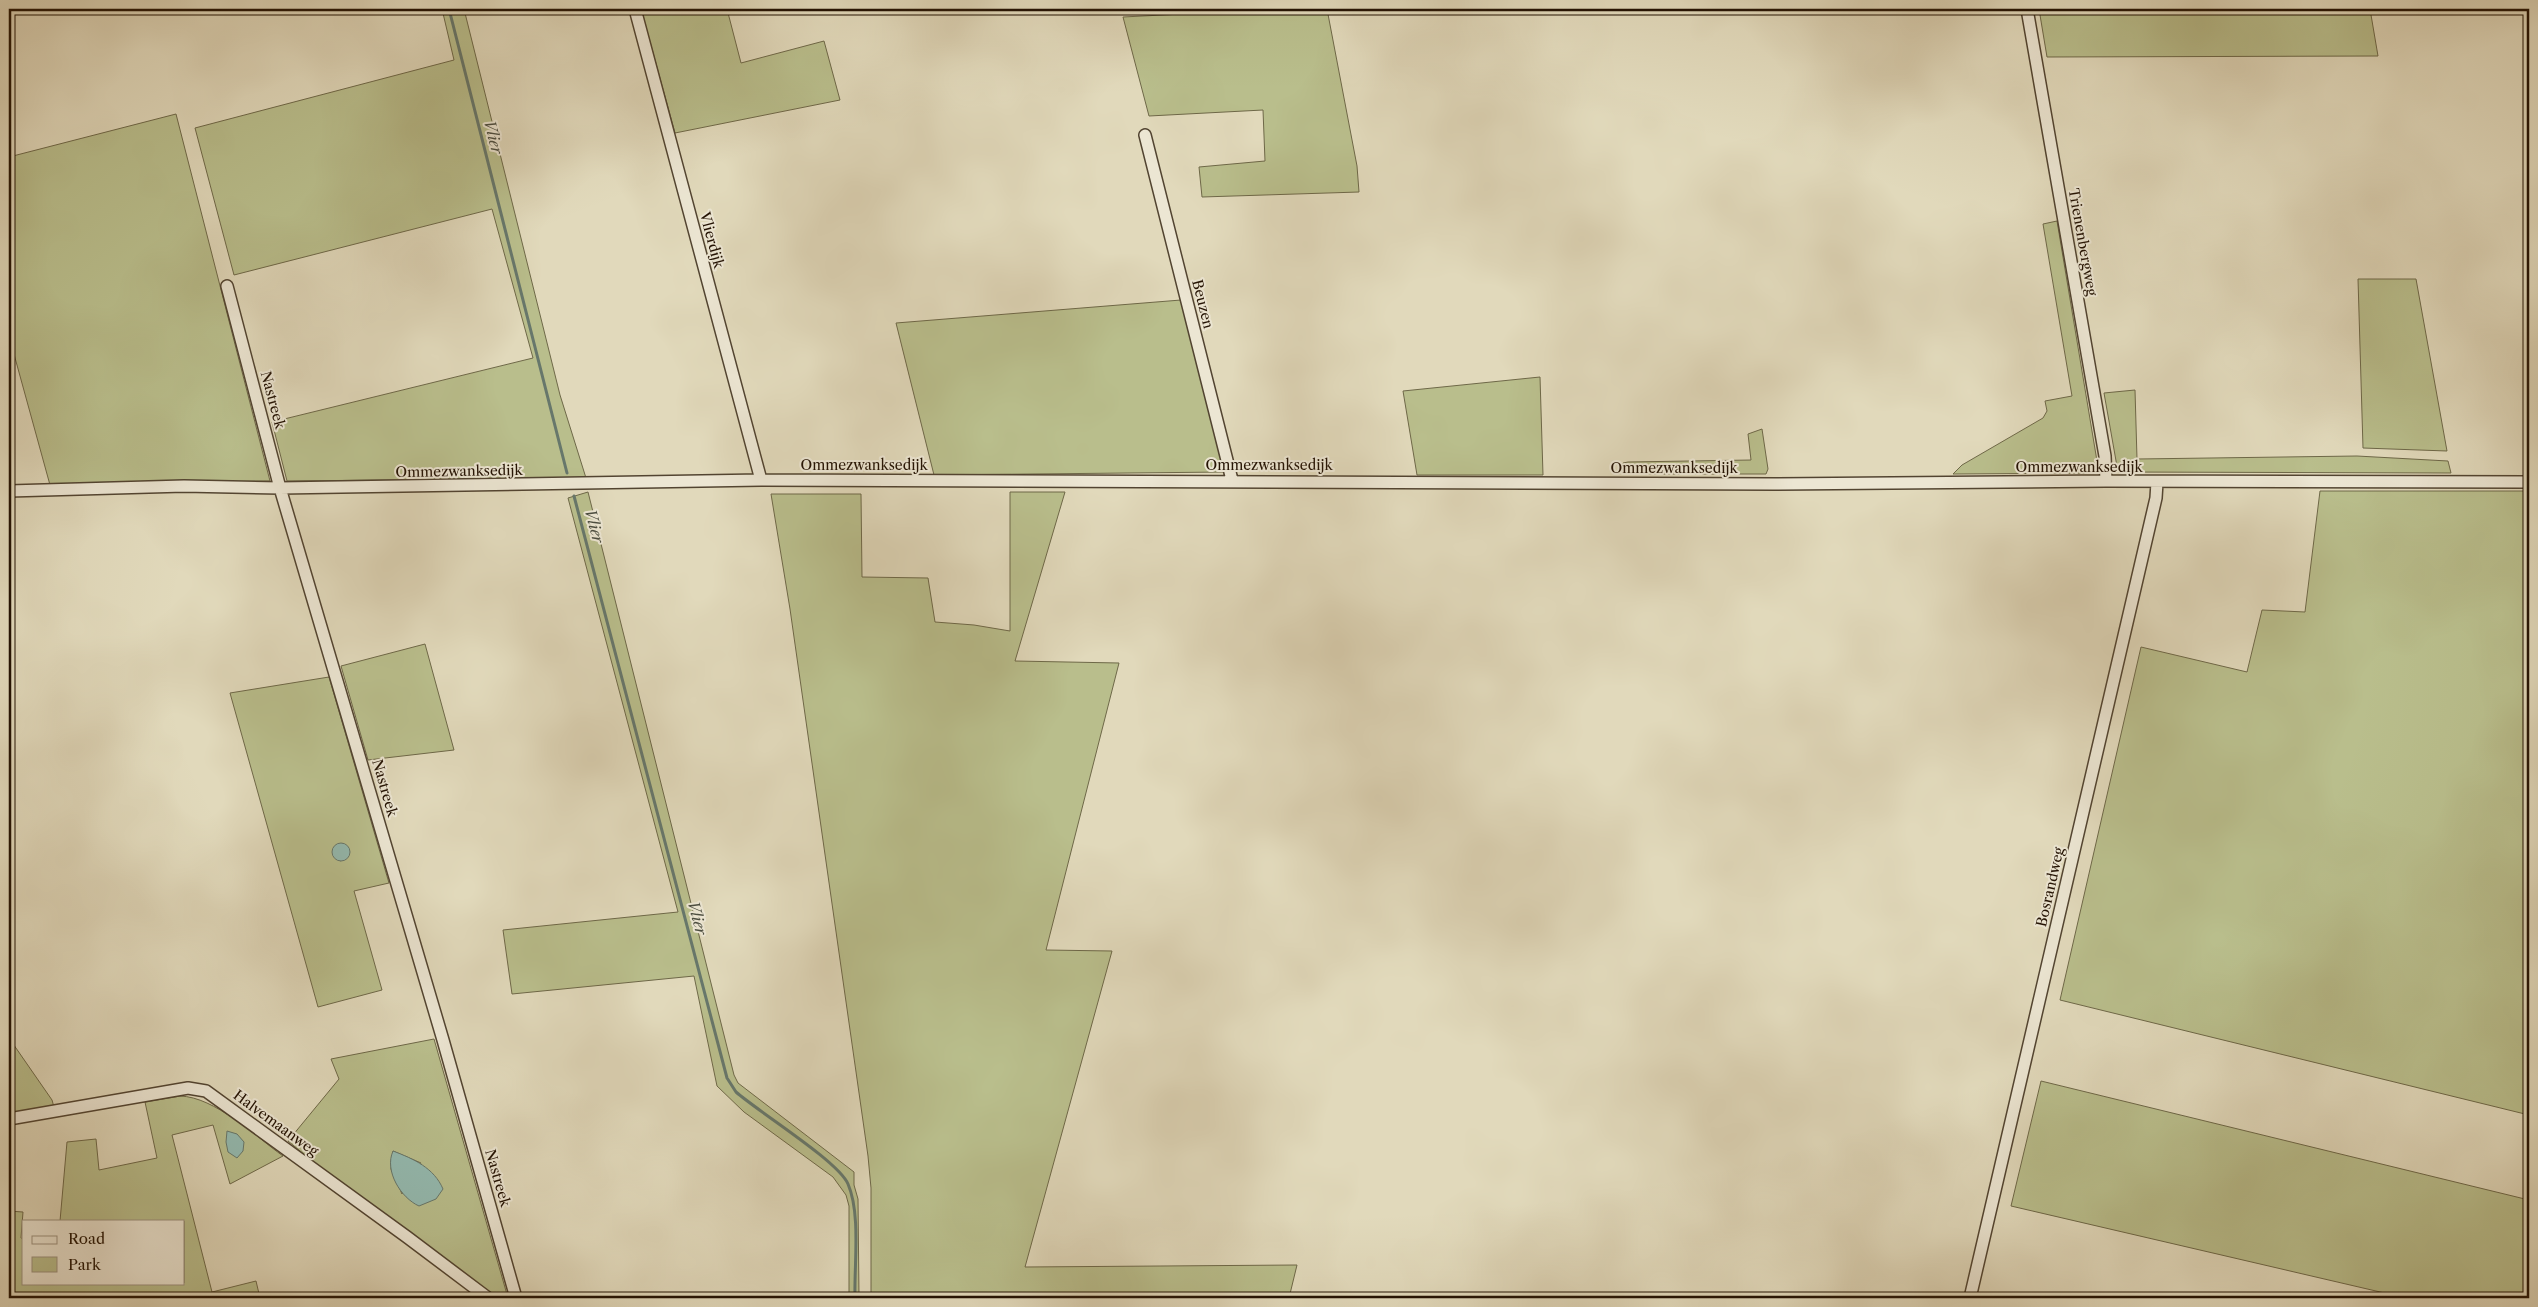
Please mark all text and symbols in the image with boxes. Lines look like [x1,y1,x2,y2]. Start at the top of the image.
water label: Vlier [480,118,507,157]
street label: Trienenbergweg [2065,187,2101,298]
street label: Vlierdijk [696,209,728,271]
street label: Beuzen [1188,278,1218,331]
street label: Nastreek [257,369,290,432]
street label: Ommezwanksedijk [800,456,928,474]
street label: Ommezwanksedijk [1205,456,1333,474]
street label: Ommezwanksedijk [2015,458,2143,476]
street label: Ommezwanksedijk [1610,459,1738,477]
street label: Ommezwanksedijk [395,461,524,481]
water label: Vlier [581,507,608,546]
street label: Nastreek [368,757,402,820]
street label: Bosrandweg [2032,845,2068,929]
water label: Vlier [684,899,711,938]
street label: Halvemaanweg [230,1086,323,1160]
street label: Nastreek [481,1147,515,1210]
legend [22,1220,185,1284]
text: Road [68,1229,105,1248]
text: Park [68,1255,102,1274]

